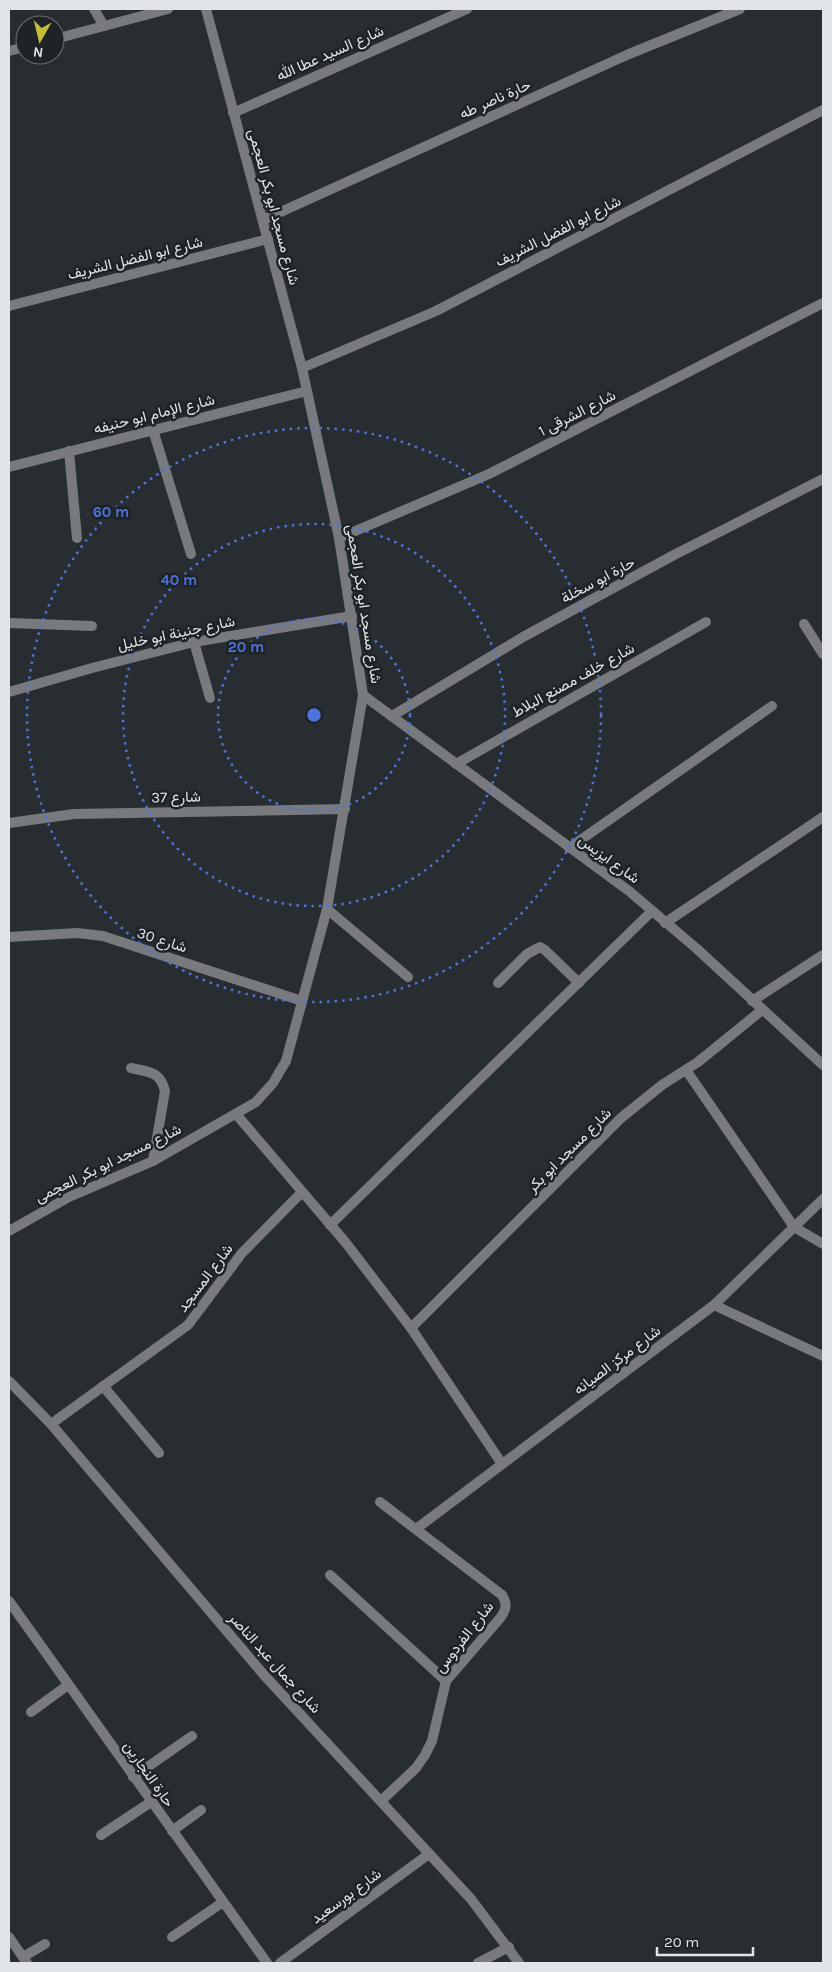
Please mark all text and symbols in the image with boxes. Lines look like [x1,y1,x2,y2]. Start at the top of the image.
north arrow [15,15,65,65]
street label: شارع السيد عطا الله [274,21,387,87]
text: N [32,43,44,61]
street label: حارة ناصر طه [457,75,533,123]
street label: شارع مسجد ابو بكر العجمى [243,127,304,288]
street label: شارع ابو الفضل الشريف [492,191,625,272]
street label: شارع ابو الفضل الشريف [66,232,205,285]
street label: شارع الشرقى 1 [535,386,620,442]
street label: شارع الإمام ابو حنيفه [92,390,217,440]
text: 60 m [93,503,129,521]
street label: شارع مسجد ابو بكر العجمى [341,523,385,685]
street label: حارة ابو سخلة [558,553,638,607]
text: 40 m [161,571,197,589]
street label: شارع جنينة ابو خليل [116,612,237,656]
text: 20 m [228,638,264,656]
street label: شارع خلف مصنع البلاط [508,639,639,723]
centre of rings [305,706,323,724]
street label: شارع 37 [151,788,201,808]
street label: شارع ايزيس [574,831,643,889]
street label: شارع 30 [134,923,189,958]
street label: شارع مسجد ابو بكر [522,1104,617,1198]
street label: شارع مسجد ابو بكر العجمى [32,1120,185,1208]
street label: شارع المسجد [173,1240,238,1317]
street label: شارع مركز الصيانه [570,1321,665,1400]
street label: شارع الفردوس [431,1598,499,1677]
street label: شارع جمال عبد الناصر [223,1608,325,1718]
street label: حارة النجارين [119,1737,178,1811]
street label: شارع بورسعيد [307,1864,386,1929]
scale bar [657,1924,753,1956]
text: 20 m [664,1933,699,1951]

